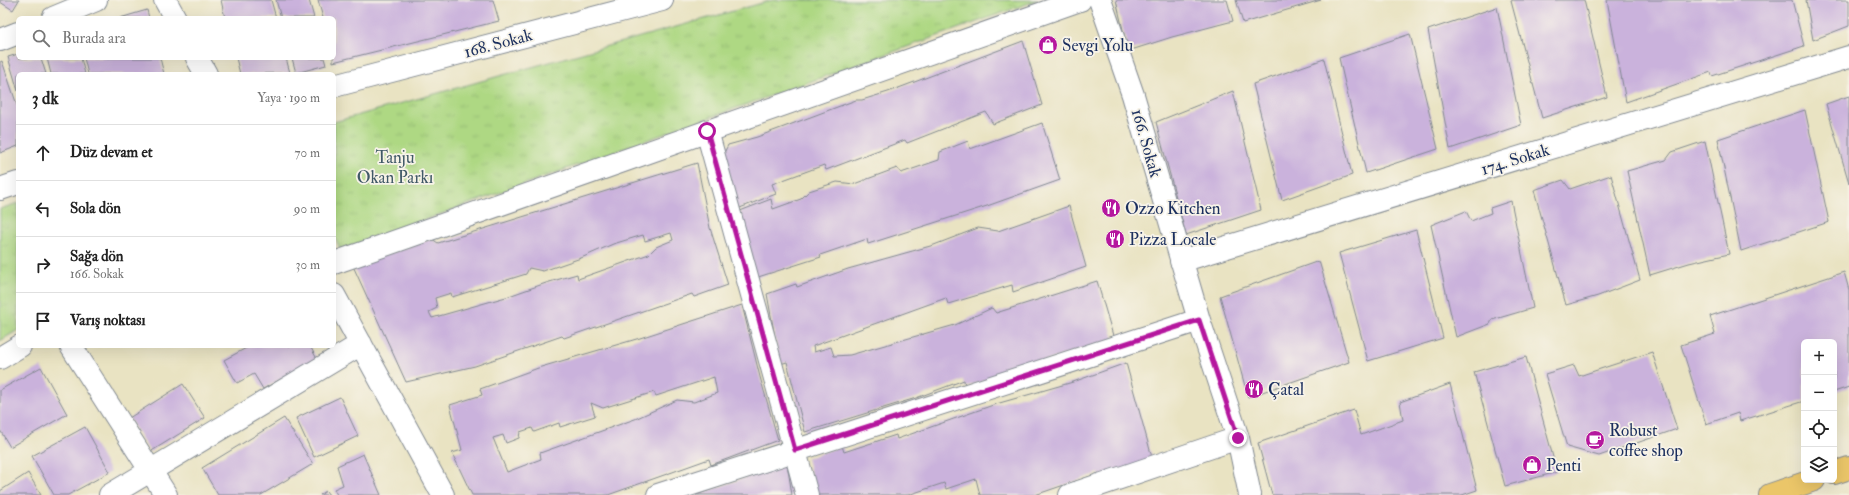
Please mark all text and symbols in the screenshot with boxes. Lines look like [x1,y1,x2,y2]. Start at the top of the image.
search box [16,16,336,60]
street label: 168. Sokak [462,24,535,63]
icon: search [30,27,52,49]
text: Burada ara [62,29,126,48]
shop icon: Sevgi Yolu [1037,34,1059,56]
place label: Sevgi Yolu [1062,35,1134,56]
text: 3 dk [32,88,59,109]
text: Yaya · 190 m [257,90,320,106]
street label: 166. Sokak [1127,106,1166,180]
route start [698,122,716,140]
street label: 174. Sokak [1478,139,1552,180]
icon: ahead [32,142,54,164]
text: Düz devam et [70,143,153,162]
text: 70 m [295,145,320,161]
park label: Tanju Okan Parkı [357,147,434,188]
restaurant icon: Ozzo Kitchen [1100,197,1122,219]
icon: left [32,198,54,220]
place label: Ozzo Kitchen [1125,198,1221,219]
text: Sola dön [70,199,121,218]
text: 90 m [294,201,320,217]
restaurant icon: Pizza Locale [1104,228,1126,250]
place label: Pizza Locale [1129,229,1216,250]
text: Sağa dön [70,247,124,266]
icon: right [32,254,54,276]
text: 30 m [296,257,320,273]
text: 166. Sokak [70,266,124,282]
icon: arrive [32,310,54,332]
text: Varış noktası [70,311,145,330]
map controls [1801,339,1837,483]
button: + [1801,339,1837,375]
button: − [1801,375,1837,411]
restaurant icon: Çatal [1243,378,1265,400]
place label: Çatal [1268,379,1305,400]
button: locate [1801,411,1837,447]
place label: Robust coffee shop [1609,420,1683,462]
route end [1229,429,1247,447]
cafe icon: Robust coffee shop [1584,429,1606,451]
button: layers [1801,447,1837,483]
shop icon: Penti [1521,454,1543,476]
place label: Penti [1546,455,1582,476]

